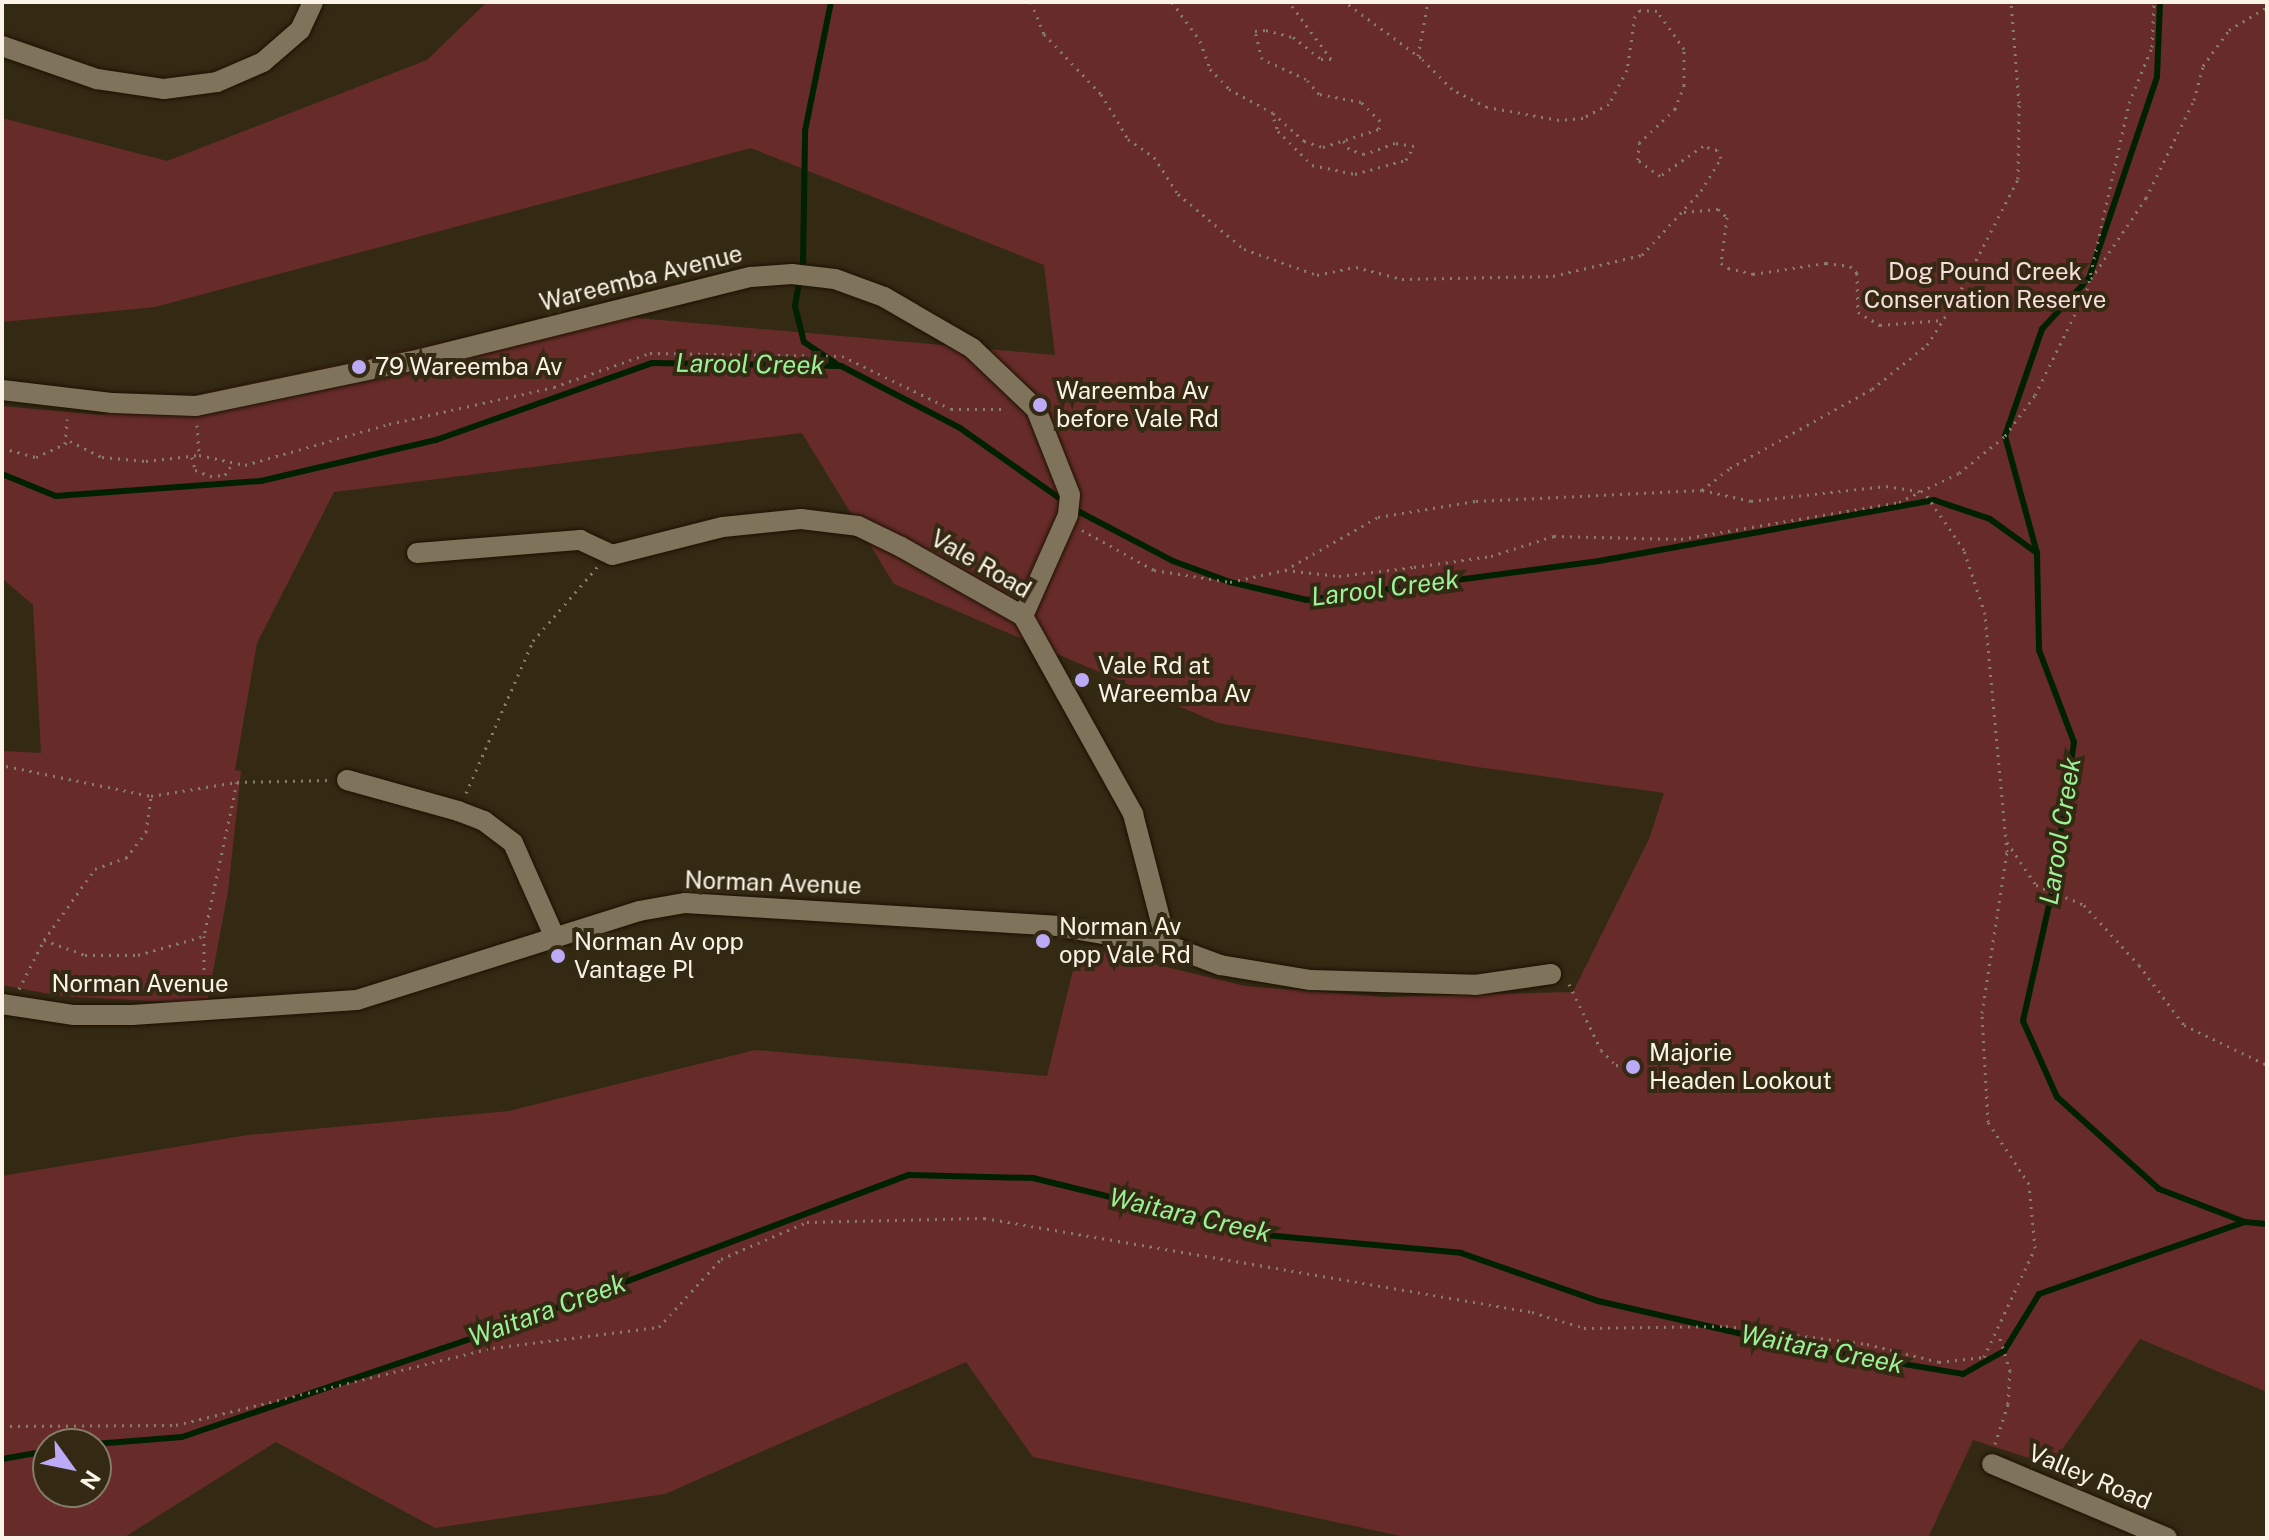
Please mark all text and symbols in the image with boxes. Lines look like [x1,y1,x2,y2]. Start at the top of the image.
street label: Wareemba Avenue [537,239,745,317]
park label: Dog Pound Creek Conservation Reserve [1864,258,2106,314]
water label: Larool Creek [675,347,825,381]
place label: 79 Wareemba Av [375,353,563,381]
marker: 79 Wareemba Av [350,358,368,376]
place label: Wareemba Av before Vale Rd [1056,377,1220,433]
marker: Wareemba Av before Vale Rd [1031,396,1049,414]
street label: Vale Road [926,524,1036,604]
water label: Larool Creek [1309,563,1461,613]
place label: Vale Rd at Wareemba Av [1098,652,1251,708]
marker: Vale Rd at Wareemba Av [1073,671,1091,689]
water label: Larool Creek [2033,755,2087,907]
street label: Norman Avenue [684,866,862,900]
place label: Norman Av opp Vale Rd [1059,913,1192,969]
place label: Norman Av opp Vantage Pl [574,928,744,984]
marker: Norman Av opp Vale Rd [1034,932,1052,950]
marker: Norman Av opp Vantage Pl [549,947,567,965]
street label: Norman Avenue [52,970,228,998]
place label: Majorie Headen Lookout [1649,1039,1832,1095]
marker: Majorie Headen Lookout [1624,1058,1642,1076]
water label: Waitara Creek [1106,1181,1274,1249]
water label: Waitara Creek [464,1267,630,1353]
water label: Waitara Creek [1738,1318,1906,1380]
north arrow [32,1428,112,1508]
street label: Valley Road [2024,1438,2156,1516]
text: N [75,1466,106,1494]

